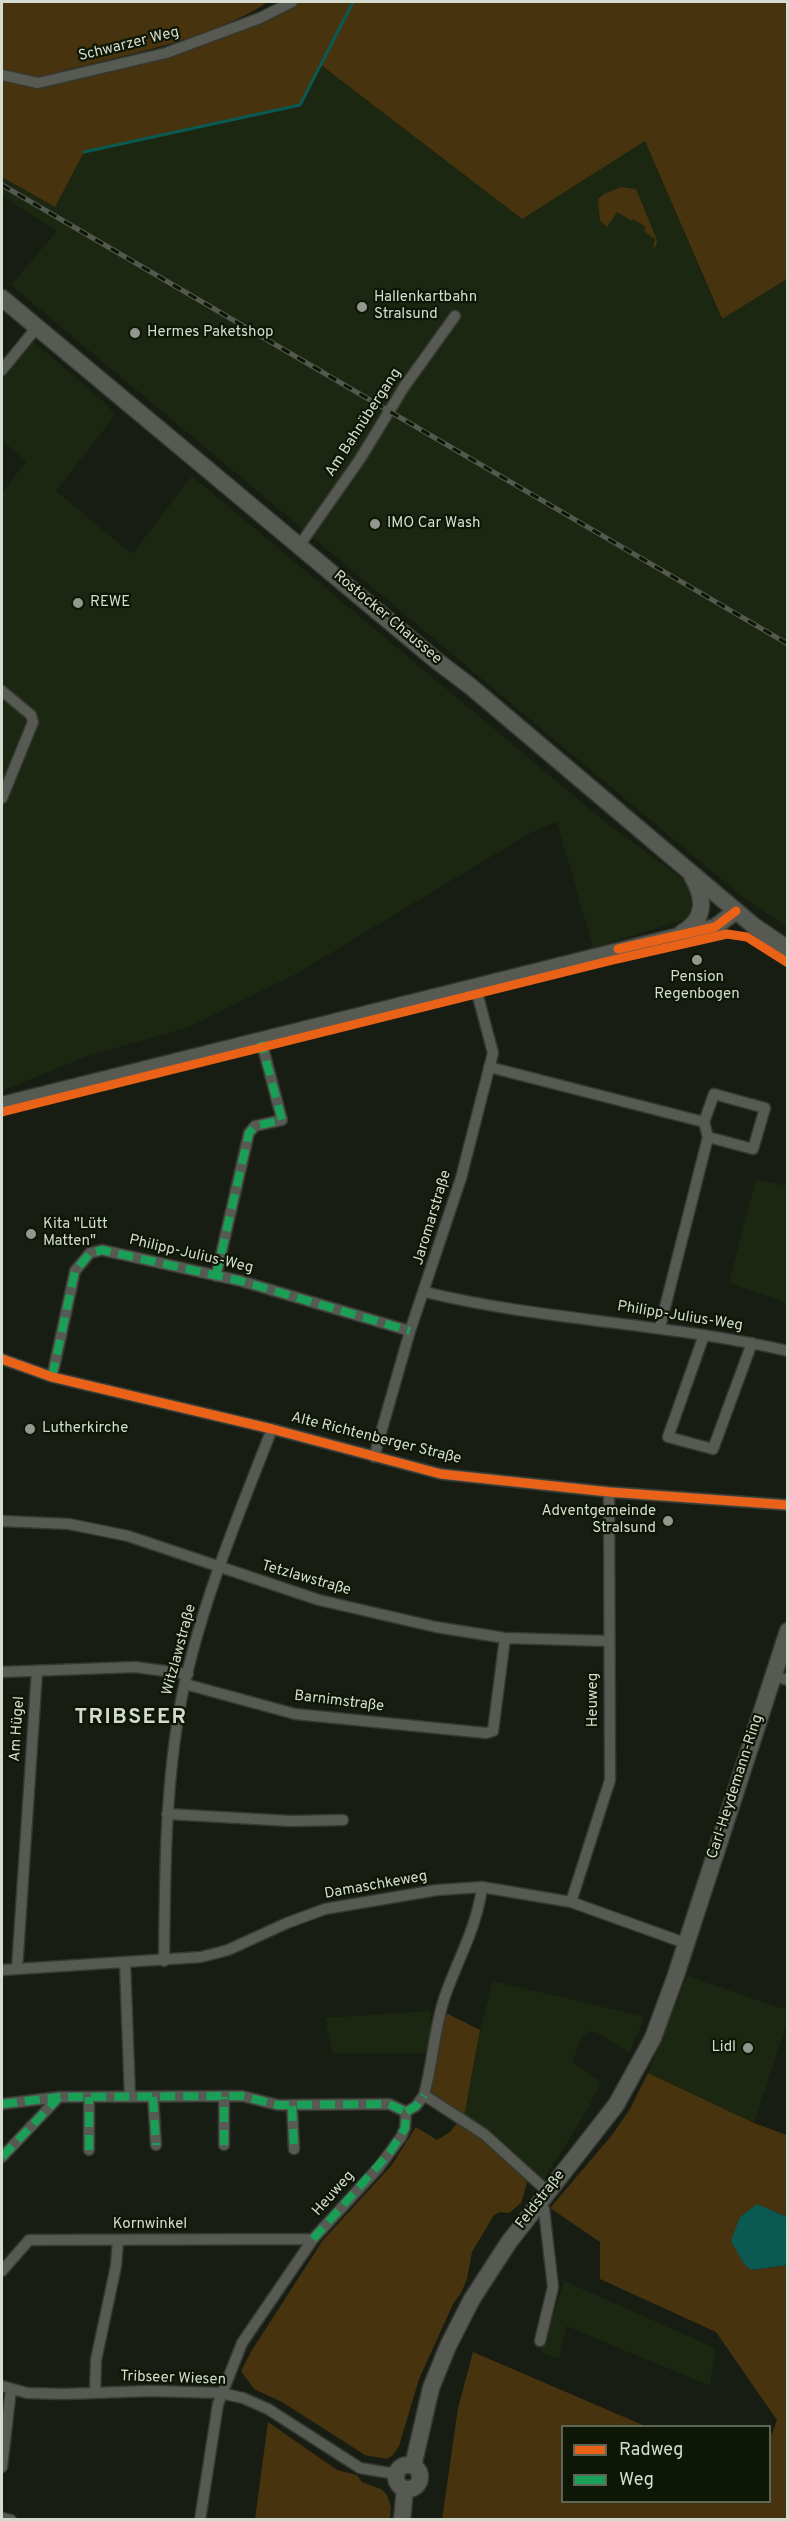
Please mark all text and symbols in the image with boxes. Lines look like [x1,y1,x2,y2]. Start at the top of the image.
street label: Schwarzer Weg [77,24,181,66]
place label: Hallenkartbahn Stralsund [374,289,477,324]
marker: Hallenkartbahn Stralsund [355,300,369,314]
place label: Hermes Paketshop [147,324,273,342]
marker: Hermes Paketshop [128,326,142,340]
street label: Am Bahnübergang [322,365,406,481]
place label: IMO Car Wash [387,515,480,533]
marker: IMO Car Wash [368,517,382,531]
street label: Rostocker Chaussee [329,567,445,669]
place label: REWE [90,594,130,612]
marker: REWE [71,596,85,610]
marker: Pension Regenbogen [690,953,704,967]
place label: Pension Regenbogen [654,969,740,1004]
street label: Jaromarstraße [410,1168,456,1268]
place label: Kita "Lütt Matten" [43,1216,108,1251]
marker: Kita "Lütt Matten" [24,1227,38,1241]
street label: Philipp-Julius-Weg [127,1232,255,1278]
street label: Philipp-Julius-Weg [616,1298,744,1336]
street label: Alte Richtenberger Straße [289,1409,463,1469]
place label: Lutherkirche [42,1420,128,1438]
marker: Lutherkirche [23,1422,37,1436]
place label: Adventgemeinde Stralsund [541,1503,656,1538]
marker: Adventgemeinde Stralsund [661,1514,675,1528]
street label: Tetzlawstraße [259,1558,353,1600]
street label: Witzlawstraße [159,1602,201,1698]
street label: Heuweg [585,1673,603,1727]
street label: Barnimstraße [293,1688,385,1716]
street label: Am Hügel [7,1696,29,1762]
district label: TRIBSEER [74,1706,188,1732]
street label: Carl-Heydemann-Ring [704,1713,768,1861]
street label: Damaschkeweg [323,1868,429,1904]
place label: Lidl [711,2039,736,2057]
marker: Lidl [741,2041,755,2055]
street label: Feldstraße [513,2167,569,2233]
street label: Heuweg [309,2168,359,2220]
street label: Kornwinkel [113,2216,187,2234]
street label: Tribseer Wiesen [120,2368,226,2390]
legend [561,2425,771,2503]
text: Radweg [619,2439,683,2462]
text: Weg [619,2469,654,2492]

